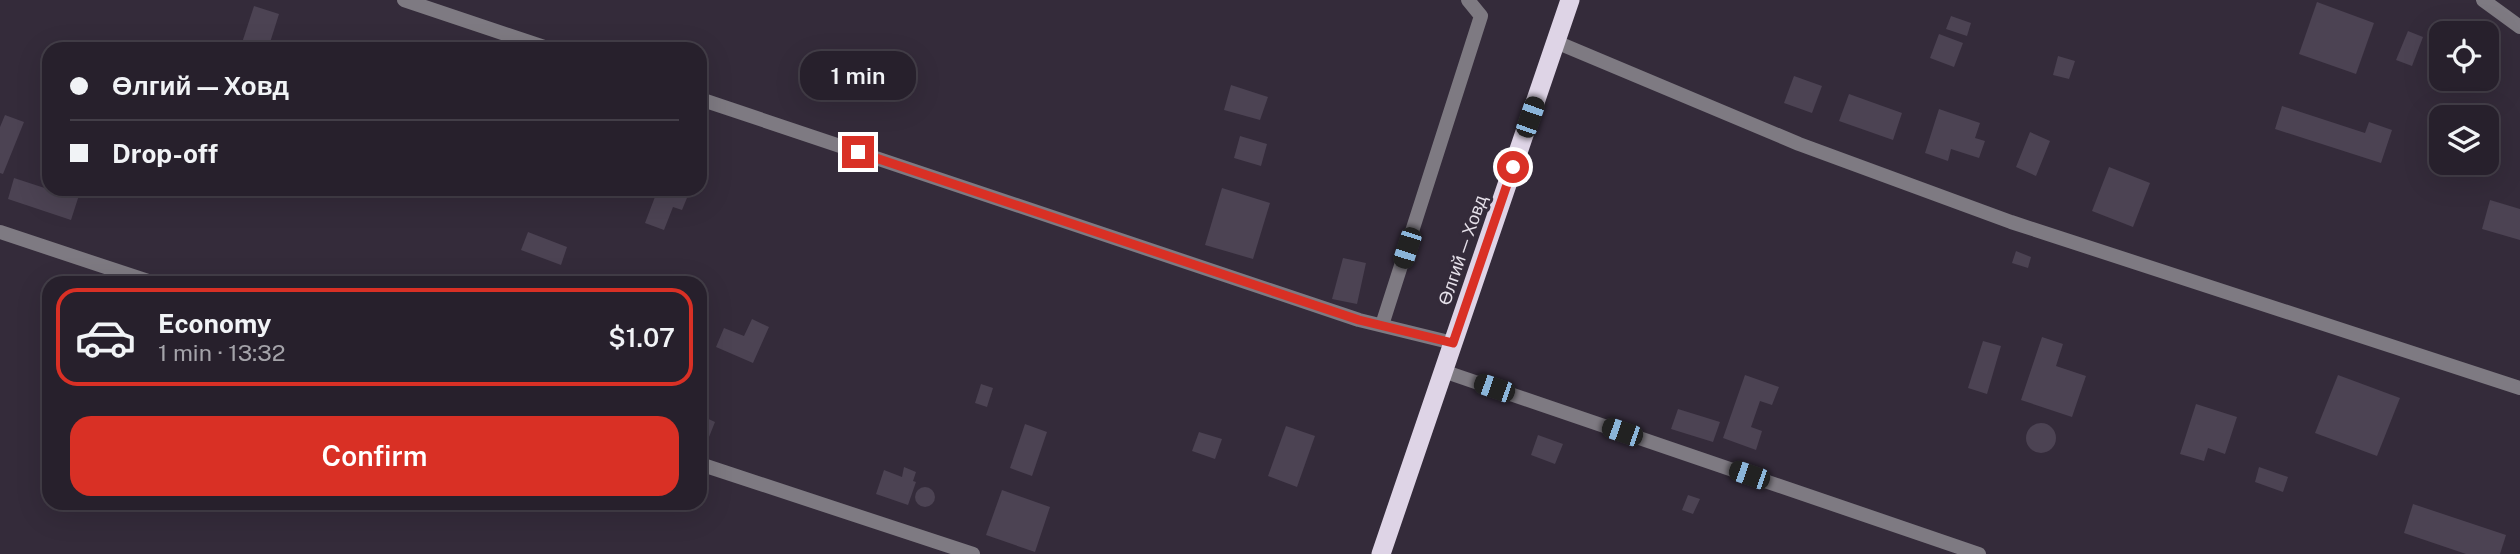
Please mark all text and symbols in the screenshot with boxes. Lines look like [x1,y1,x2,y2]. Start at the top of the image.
map controls [2429,21,2499,175]
button: locate [2429,21,2499,91]
callout: 1 min [800,51,916,100]
text: 1 min [831,62,885,89]
text: Өлгий — Ховд [112,70,289,101]
car [1514,94,1547,140]
button: layers [2429,105,2499,175]
route end [842,136,874,168]
text: Drop-off [112,138,218,169]
route start [1497,151,1529,183]
street label: Өлгий — Ховд [1433,192,1491,308]
car [1391,225,1424,271]
icon: car [74,306,137,369]
text: Economy [158,308,271,339]
text: $1.07 [608,322,675,353]
text: 1 min · 13:32 [158,339,286,366]
car [1471,371,1518,405]
car [1599,415,1646,449]
button: Confirm [70,416,679,496]
car [1726,458,1773,492]

